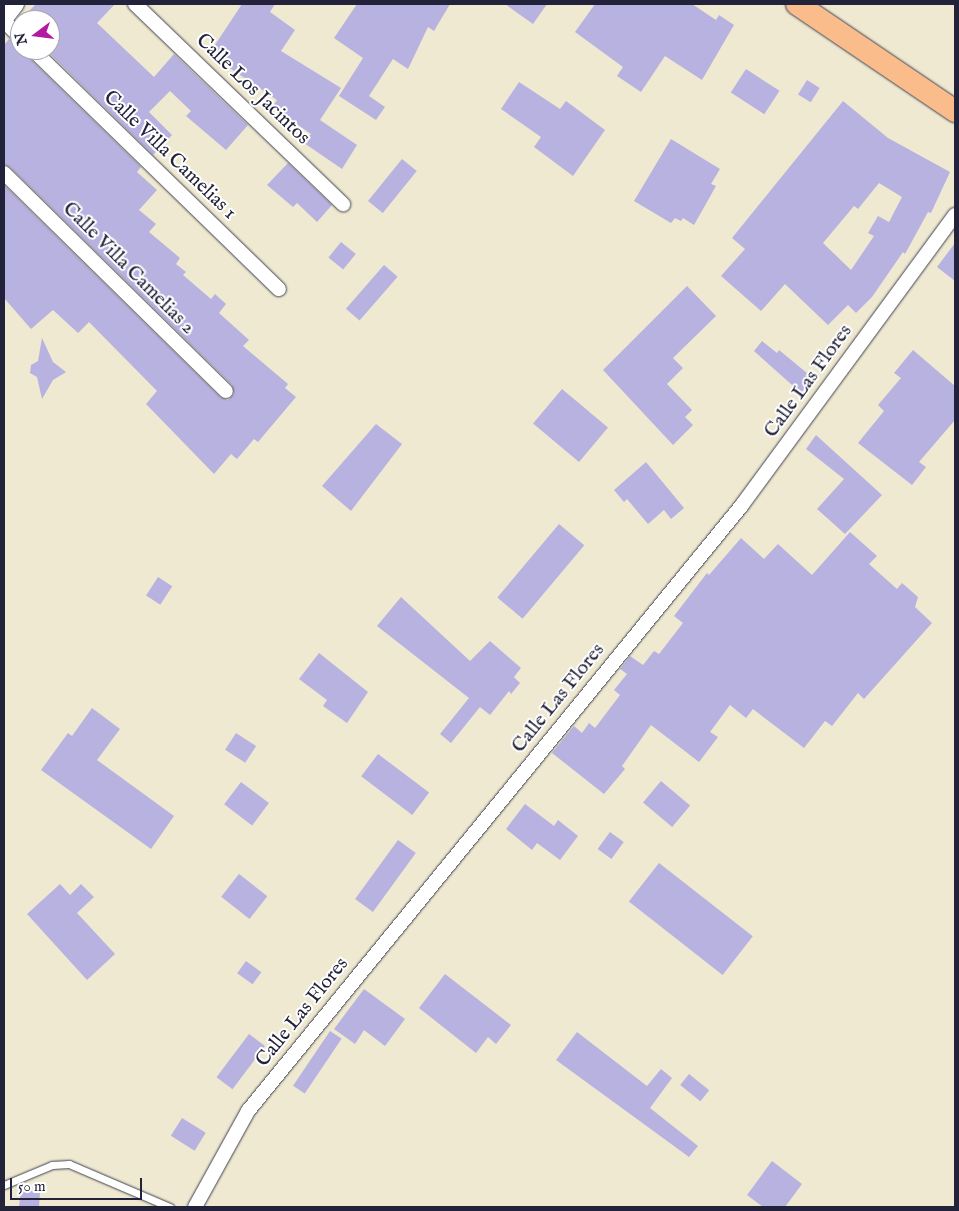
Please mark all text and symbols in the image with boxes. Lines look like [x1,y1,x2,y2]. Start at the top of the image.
north arrow [10,10,60,60]
street label: Calle Los Jacintos [191,28,315,150]
text: N [11,30,32,47]
street label: Calle Villa Camelias 1 [99,85,241,225]
street label: Calle Villa Camelias 2 [58,197,200,339]
street label: Calle Las Flores [759,320,857,442]
street label: Calle Las Flores [507,638,609,758]
street label: Calle Las Flores [251,952,353,1072]
scale bar [12,1168,145,1200]
text: 50 m [18,1177,46,1196]

